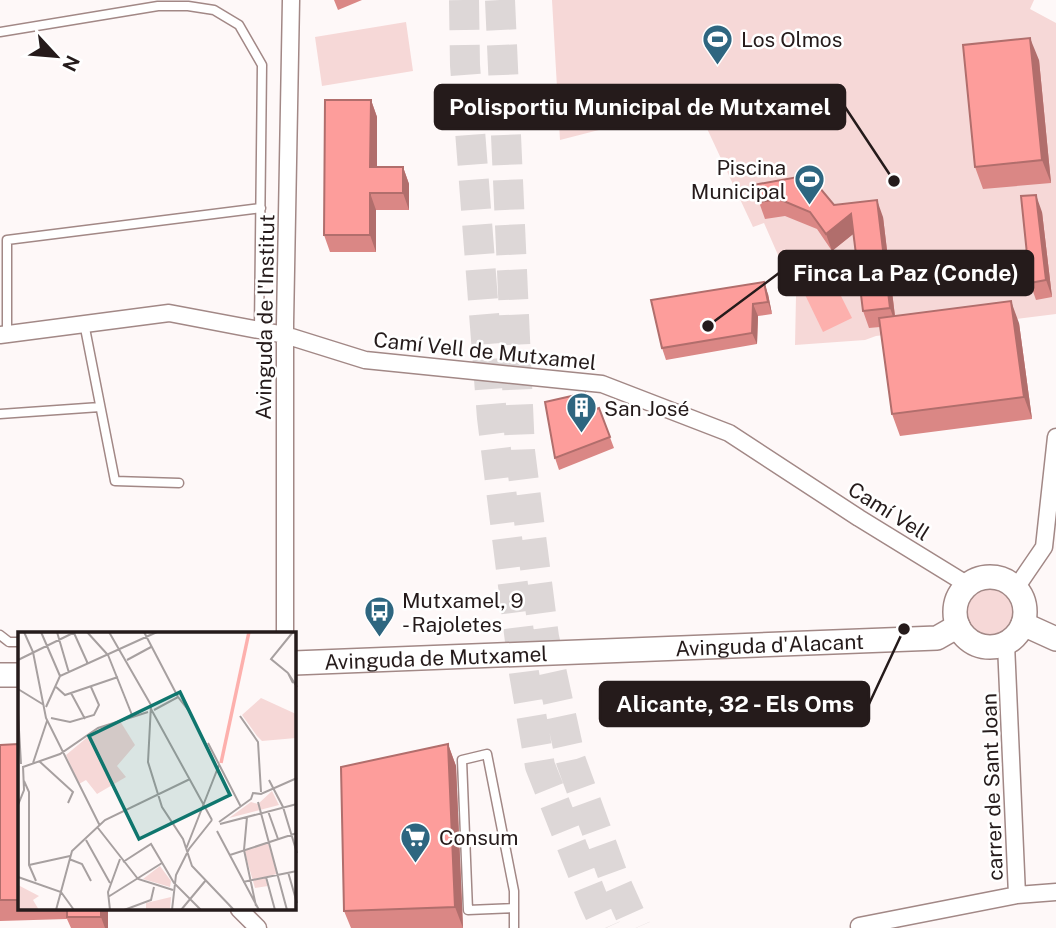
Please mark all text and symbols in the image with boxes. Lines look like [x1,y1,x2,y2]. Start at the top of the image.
north arrow [21,21,91,91]
sports icon: Los Olmos [701,22,735,66]
place label: Los Olmos [741,27,842,52]
text: N [58,52,84,75]
callout: Polisportiu Municipal de Mutxamel [435,85,845,129]
text: Polisportiu Municipal de Mutxamel [449,93,831,120]
place label: Piscina Municipal [691,155,786,204]
sports icon: Piscina Municipal [792,162,826,206]
street label: Avinguda de l'Institut [251,214,279,420]
callout: Finca La Paz (Conde) [779,251,1033,295]
text: Finca La Paz (Conde) [793,259,1019,286]
street label: Camí Vell de Mutxamel [372,327,598,375]
building icon: San José [564,391,598,435]
place label: San José [604,396,689,421]
street label: Camí Vell [844,476,934,546]
place label: Mutxamel, 9 - Rajoletes [402,588,524,637]
bus stop icon: Mutxamel, 9 - Rajoletes [362,595,396,639]
street label: Avinguda d'Alacant [675,628,864,661]
inset map [18,632,296,911]
street label: Avinguda de Mutxamel [324,641,548,674]
callout: Alicante, 32 - Els Oms [600,682,869,726]
text: Alicante, 32 - Els Oms [616,690,854,717]
street label: carrer de Sant Joan [976,693,1008,881]
supermarket icon: Consum [399,820,433,864]
place label: Consum [439,825,518,850]

